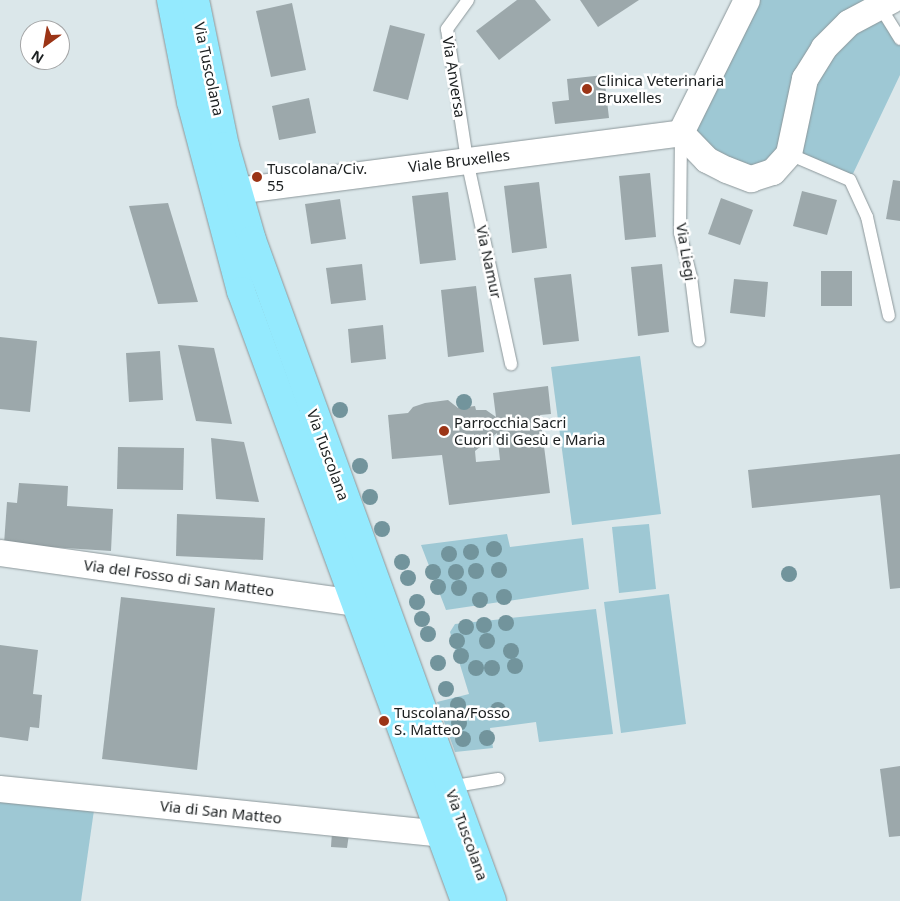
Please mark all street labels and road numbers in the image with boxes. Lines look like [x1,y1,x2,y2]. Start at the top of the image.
street label: Via Tuscolana [190,20,228,118]
street label: Via Anversa [439,35,469,119]
street label: Viale Bruxelles [407,146,511,176]
street label: Via Liegi [673,222,699,282]
street label: Via Namur [472,224,506,300]
street label: Via Tuscolana [303,407,353,503]
street label: Via del Fosso di San Matteo [83,556,275,600]
street label: Via Tuscolana [442,787,492,883]
street label: Via di San Matteo [159,797,283,827]

